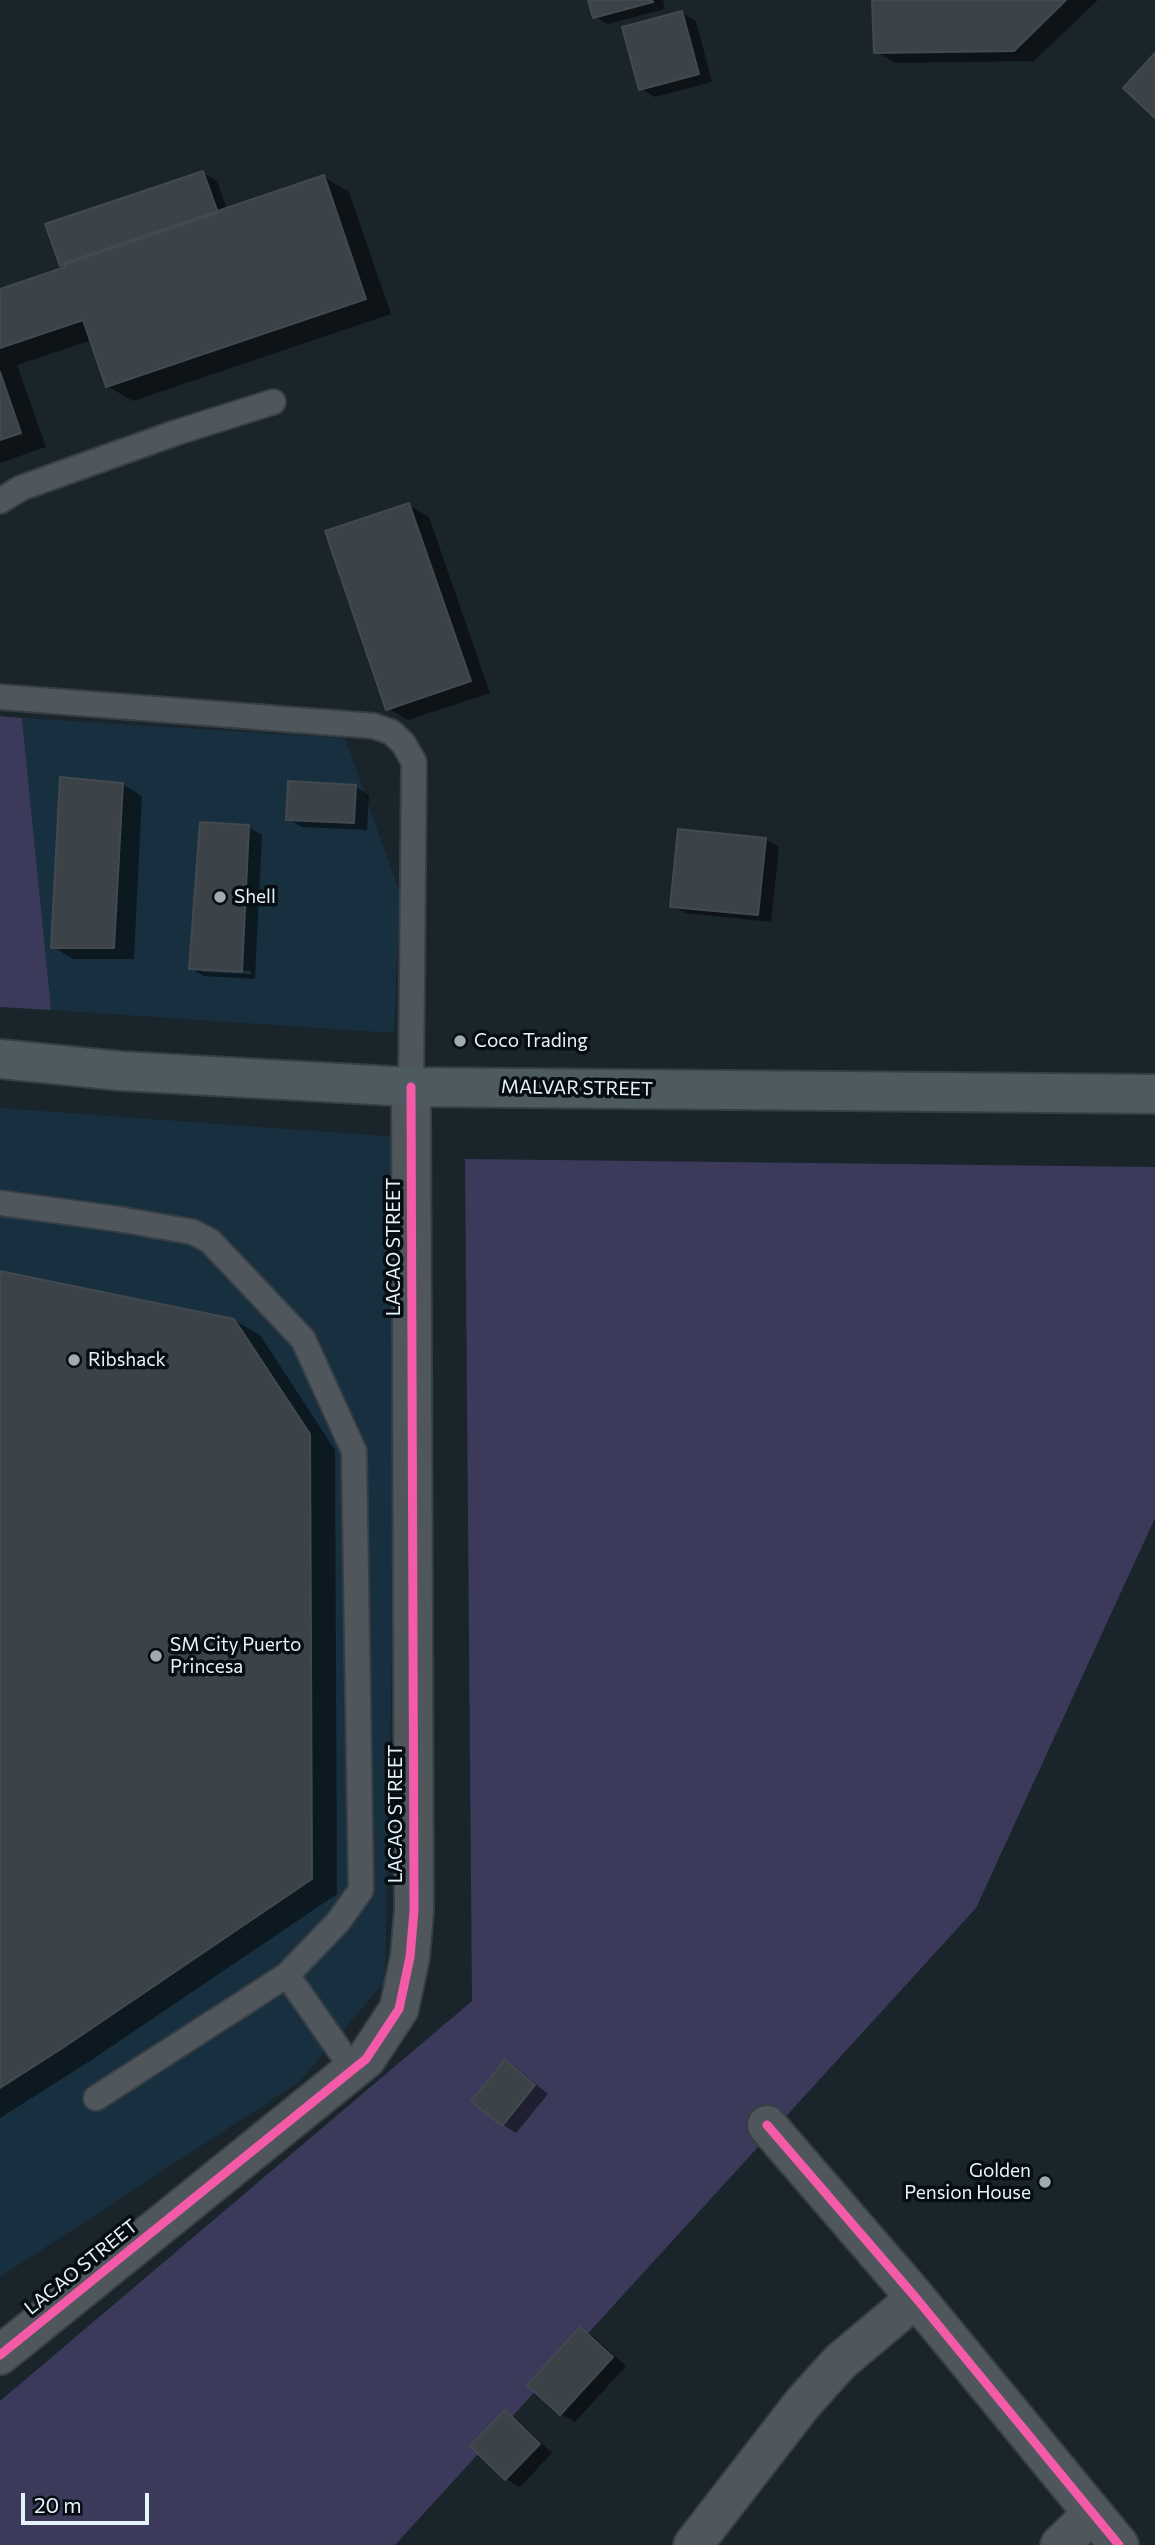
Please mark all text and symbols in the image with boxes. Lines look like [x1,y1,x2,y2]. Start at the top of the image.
place label: Shell [234,886,276,908]
marker: Shell [212,889,228,905]
place label: Coco Trading [474,1030,588,1052]
marker: Coco Trading [452,1033,468,1049]
street label: MALVAR STREET [501,1075,653,1101]
street label: LACAO STREET [383,1178,405,1316]
place label: Ribshack [88,1349,166,1371]
marker: Ribshack [66,1352,82,1368]
place label: SM City Puerto Princesa [170,1634,301,1678]
marker: SM City Puerto Princesa [148,1648,164,1664]
street label: LACAO STREET [385,1745,407,1883]
place label: Golden Pension House [904,2160,1031,2204]
marker: Golden Pension House [1037,2174,1053,2190]
street label: LACAO STREET [20,2215,142,2319]
scale bar [24,2478,152,2522]
text: 20 m [34,2492,82,2517]

